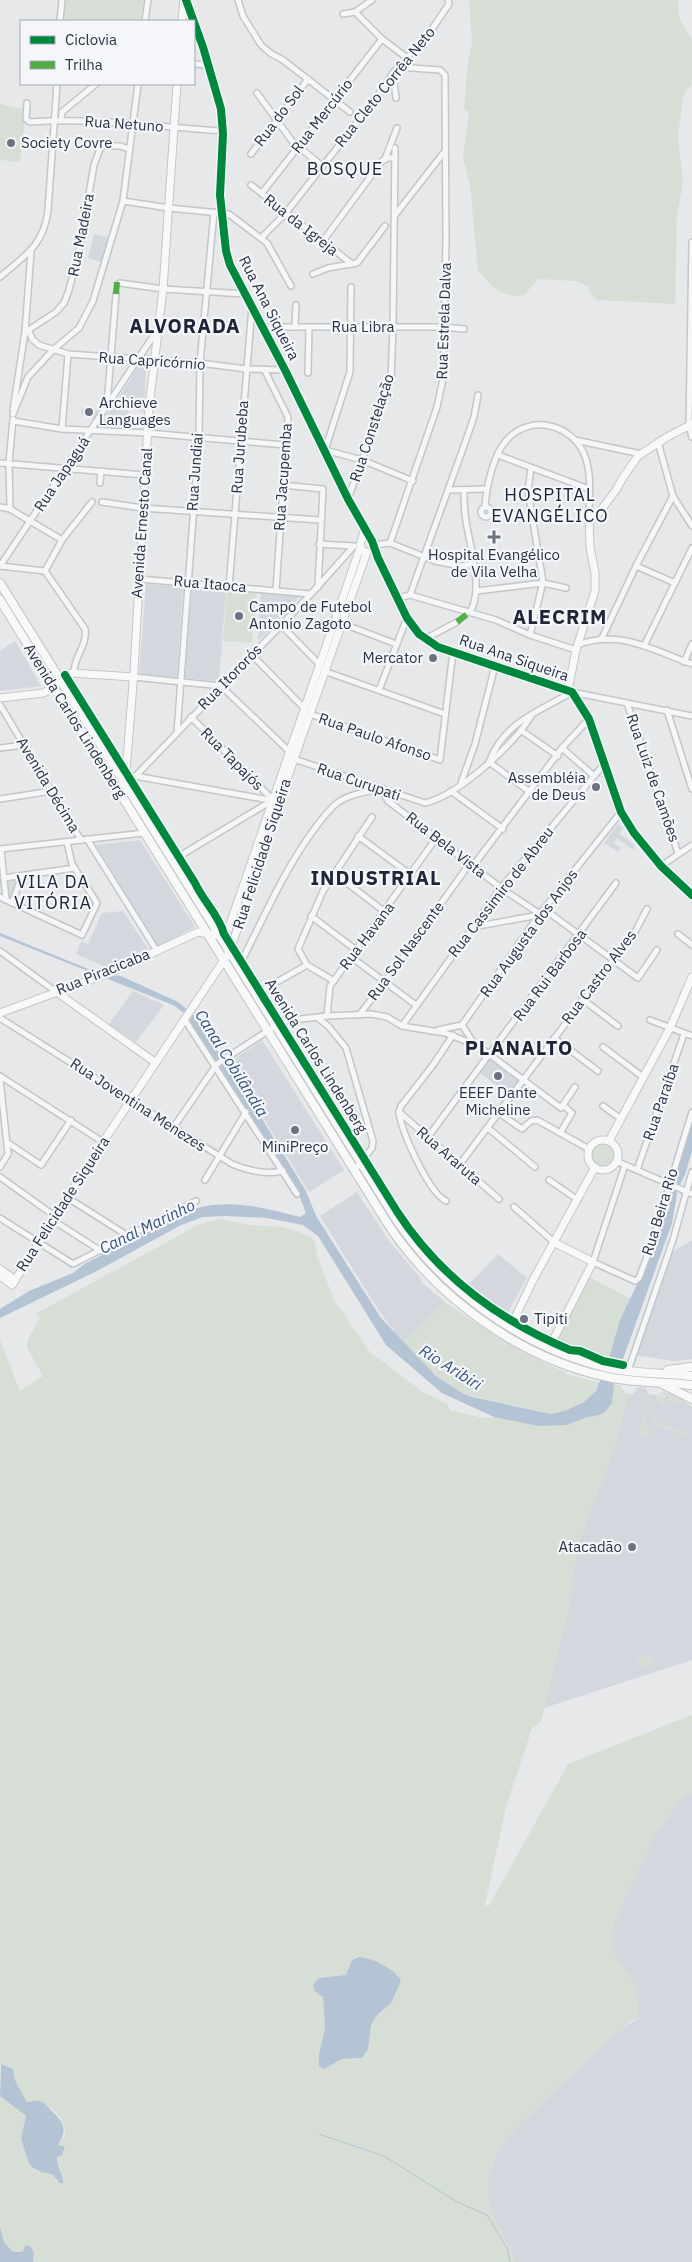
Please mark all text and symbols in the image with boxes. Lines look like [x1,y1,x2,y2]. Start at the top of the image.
legend [20,20,195,85]
street label: Rua Cleto Corrêa Neto [330,23,439,151]
text: Ciclovia [65,30,117,49]
text: Trilha [65,55,103,74]
street label: Rua Mercúrio [287,75,357,157]
street label: Rua do Sol [249,81,308,150]
street label: Rua Netuno [84,111,164,136]
place label: Society Covre [21,133,113,152]
marker: Society Covre [5,137,17,149]
district label: BOSQUE [307,157,383,180]
street label: Rua da Igreja [260,190,342,260]
street label: Rua Madeira [63,192,98,278]
street label: Rua Ana Siqueira [235,252,304,363]
street label: Rua Estrela Dalva [432,262,455,380]
district label: ALVORADA [129,312,241,339]
street label: Rua Libra [331,317,395,336]
street label: Rua Capricórnio [98,347,206,374]
street label: Rua Constelação [345,371,398,484]
place label: Archieve Languages [99,393,171,429]
street label: Rua Jurubeba [227,400,252,494]
marker: Archieve Languages [83,406,95,418]
street label: Rua Jacupemba [269,422,296,532]
street label: Rua Jundiai [182,432,207,512]
street label: Rua Japaguá [30,433,94,515]
street label: Avenida Ernesto Canal [127,447,156,599]
district label: HOSPITAL EVANGÉLICO [491,483,609,527]
marker: Hospital Evangélico de Vila Velha [487,530,501,544]
place label: Hospital Evangélico de Vila Velha [428,545,560,581]
street label: Rua Itaoca [173,571,247,596]
place label: Campo de Futebol Antonio Zagoto [249,597,372,633]
district label: ALECRIM [513,603,607,630]
marker: Campo de Futebol Antonio Zagoto [233,610,245,622]
street label: Rua Ana Siqueira [457,630,571,685]
street label: Avenida Carlos Lindenberg [20,640,131,802]
street label: Rua Itororós [194,640,266,714]
place label: Mercator [362,648,423,667]
marker: Mercator [427,652,439,664]
street label: Rua Paulo Afonso [316,708,434,765]
street label: Rua Luiz de Camões [623,711,684,845]
street label: Rua Tapajós [197,723,268,794]
street label: Avenida Décima [12,734,84,836]
street label: Rua Curupati [315,758,404,805]
place label: Assembléia de Deus [508,768,586,804]
street label: Rua Felicidade Siqueira [228,776,295,932]
marker: Assembléia de Deus [590,781,602,793]
street label: Rua Bela Vista [402,807,490,882]
street label: Rua Cassimiro de Abreu [444,823,557,961]
district label: INDUSTRIAL [310,864,442,891]
street label: Rua Augusta dos Anjos [476,865,581,1000]
district label: VILA DA VITÓRIA [14,870,92,914]
street label: Rua Sol Nascente [363,897,448,1004]
street label: Rua Havana [335,898,398,973]
street label: Rua Rui Barbosa [509,925,591,1025]
street label: Rua Castro Alves [557,926,640,1028]
street label: Rua Piracicaba [53,944,153,999]
street label: Avenida Carlos Lindenberg [261,975,372,1137]
water label: Canal Cobilândia [191,1006,273,1120]
district label: PLANALTO [465,1034,573,1061]
street label: Rua Joventina Menezes [67,1054,210,1156]
street label: Rua Paraíba [638,1061,683,1143]
marker: EEEF Dante Micheline [492,1070,504,1082]
place label: EEEF Dante Micheline [459,1083,537,1119]
street label: Rua Araruta [413,1122,486,1189]
marker: MiniPreço [289,1124,301,1136]
street label: Rua Felicidade Siqueira [12,1133,113,1275]
place label: MiniPreço [262,1137,328,1156]
street label: Rua Beira Rio [637,1166,682,1258]
water label: Canal Marinho [96,1194,198,1258]
place label: Tipiti [534,1309,568,1328]
marker: Tipiti [518,1313,530,1325]
water label: Rio Aribiri [416,1340,487,1394]
place label: Atacadão [559,1537,622,1556]
marker: Atacadão [626,1541,638,1553]

